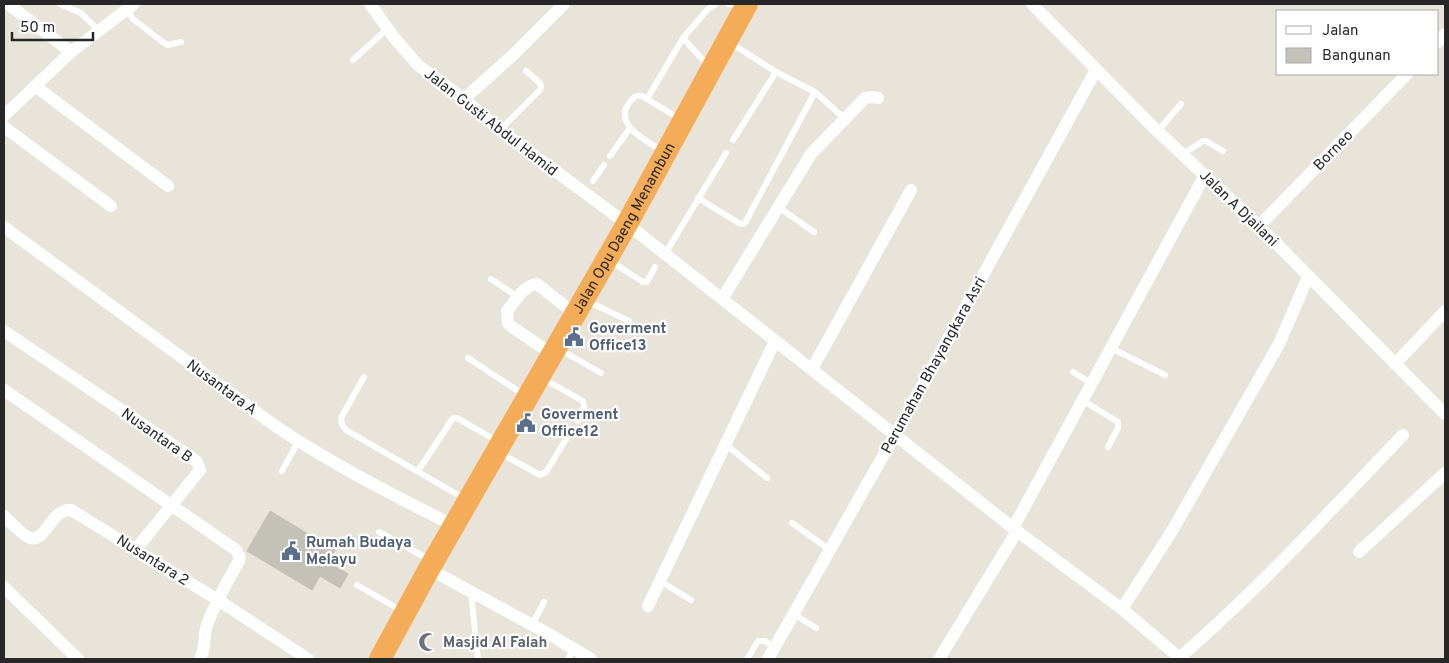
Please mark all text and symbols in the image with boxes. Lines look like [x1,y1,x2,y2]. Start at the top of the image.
scale bar [12,10,94,42]
legend [1276,10,1439,75]
text: 50 m [20,19,55,38]
text: Jalan [1322,22,1359,41]
text: Bangunan [1322,47,1391,66]
street label: Jalan Gusti Abdul Hamid [420,65,561,181]
street label: Borneo [1310,127,1358,175]
street label: Jalan Opu Daeng Menambun [569,140,681,318]
street label: Jalan A Djailani [1194,167,1281,252]
street label: Perumahan Bhayangkara Asri [878,274,991,457]
place label: Goverment Office13 [589,320,666,356]
public building icon: Goverment Office13 [563,326,585,348]
street label: Nusantara A [182,356,260,420]
street label: Nusantara B [117,405,195,468]
place label: Goverment Office12 [541,406,618,442]
public building icon: Goverment Office12 [515,412,537,434]
street label: Nusantara 2 [112,531,192,591]
place label: Rumah Budaya Melayu [306,534,412,570]
public building icon: Rumah Budaya Melayu [280,540,302,562]
mosque icon: Masjid Al Falah [417,631,439,653]
place label: Masjid Al Falah [443,634,547,653]

